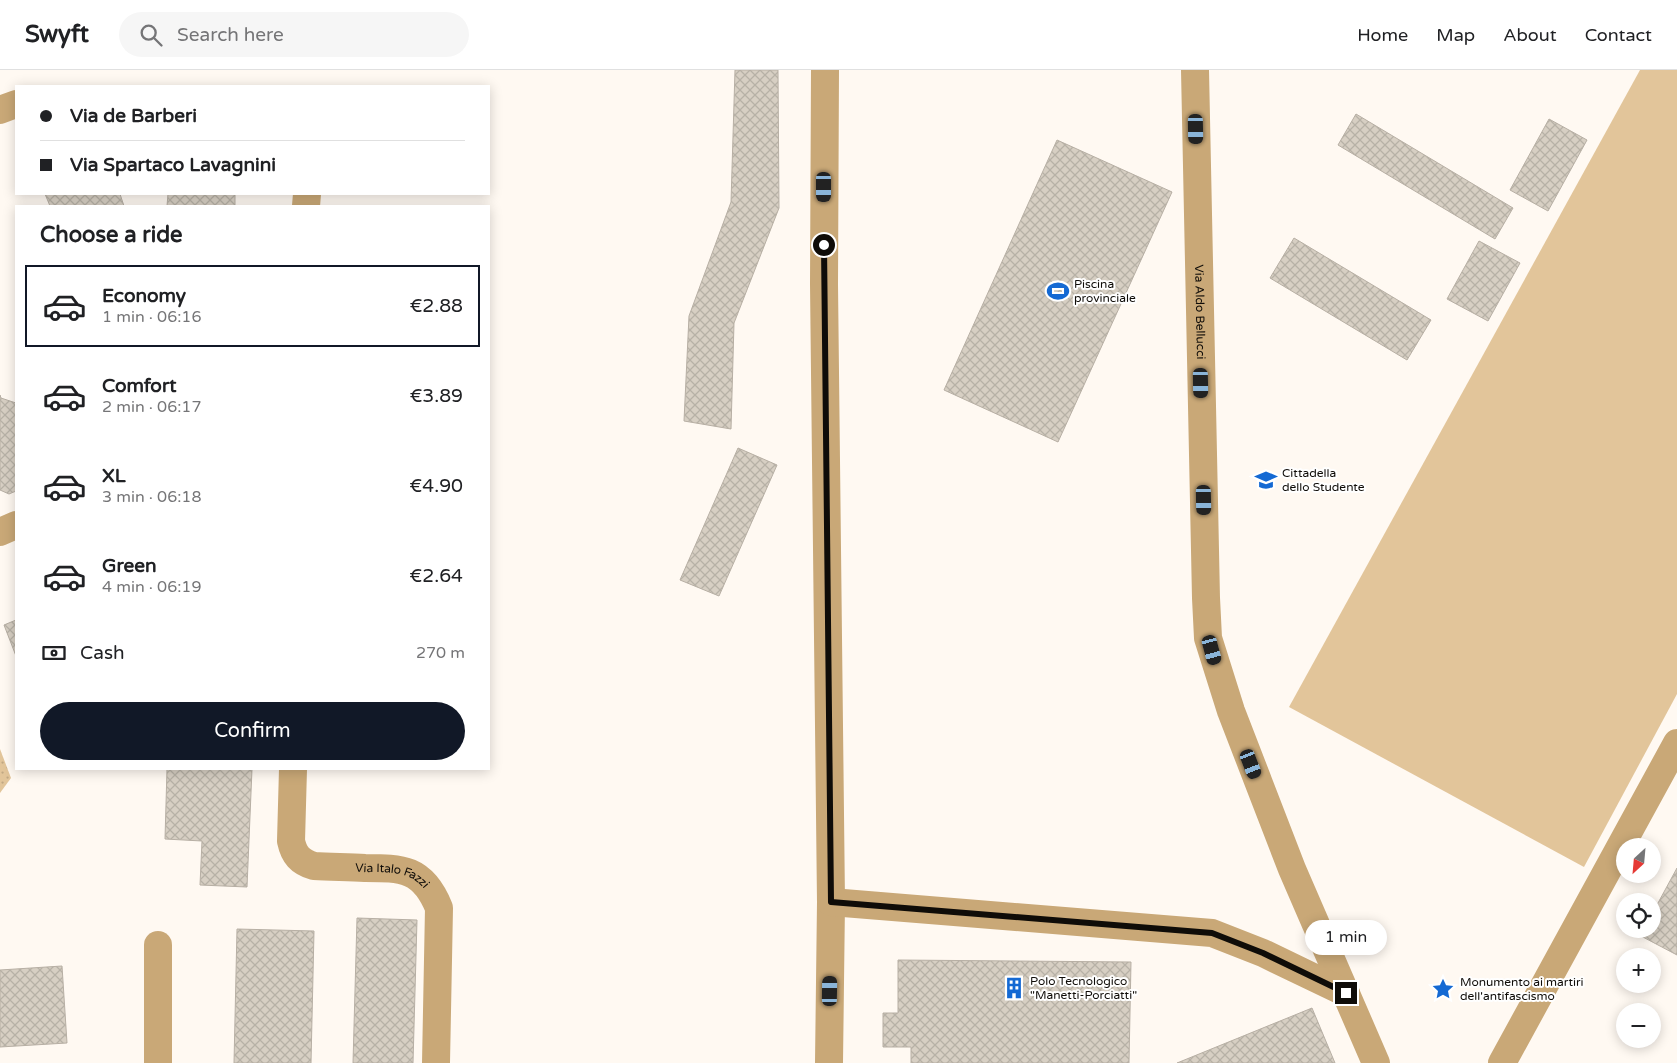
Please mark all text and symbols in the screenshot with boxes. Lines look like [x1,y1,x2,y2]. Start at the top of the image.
search box [119,12,469,57]
text: Swyft [25,20,89,49]
icon: search [137,21,165,49]
text: Search here [177,24,284,46]
text: Home [1357,24,1408,46]
text: Map [1436,24,1475,46]
text: About [1503,24,1557,46]
text: Contact [1585,24,1652,46]
text: Via de Barberi [70,105,197,127]
car [1188,114,1203,144]
text: Via Spartaco Lavagnini [70,154,276,176]
car [816,172,831,202]
text: Choose a ride [40,222,183,248]
route start [813,234,835,256]
street label: Via Aldo Bellucci [1192,264,1208,360]
place label: Piscina provinciale [1074,277,1136,305]
sports icon: Piscina provinciale [1045,278,1071,304]
icon: car [42,284,87,329]
text: Economy [102,285,186,307]
text: €2.88 [409,295,463,317]
text: 1 min · 06:16 [102,307,201,327]
car [1193,368,1208,398]
icon: car [42,374,87,419]
text: Comfort [102,375,176,397]
text: €3.89 [409,385,463,407]
text: 2 min · 06:17 [102,397,201,417]
icon: car [42,464,87,509]
text: XL [102,465,126,487]
place label: Cittadella dello Studente [1282,466,1365,494]
school or university icon: Cittadella dello Studente [1253,467,1279,493]
text: €4.90 [409,475,463,497]
car [1196,485,1211,515]
text: 3 min · 06:18 [102,487,201,507]
icon: car [42,554,87,599]
text: Green [102,555,156,577]
text: €2.64 [409,565,463,587]
text: 4 min · 06:19 [102,577,201,597]
car [1200,634,1223,666]
icon: cash [40,639,68,667]
text: Cash [80,642,125,664]
text: 270 m [416,643,465,663]
button: Confirm [40,702,465,760]
car [1238,747,1263,781]
north arrow [1616,838,1661,882]
map controls [1616,838,1661,1048]
street label: Via Italo Fazzi [355,861,433,891]
button: locate [1616,893,1661,938]
callout: 1 min [1305,920,1387,956]
text: 1 min [1325,927,1367,947]
button: + [1616,948,1661,993]
place label: Polo Tecnologico "Manetti-Porciatti" [1030,974,1137,1002]
building icon: Polo Tecnologico "Manetti-Porciatti" [1001,975,1027,1001]
place label: Monumento ai martiri dell'antifascismo [1460,975,1584,1003]
car [822,976,837,1006]
place icon: Monumento ai martiri dell'antifascismo [1430,976,1456,1002]
route end [1335,982,1357,1004]
button: − [1616,1003,1661,1048]

